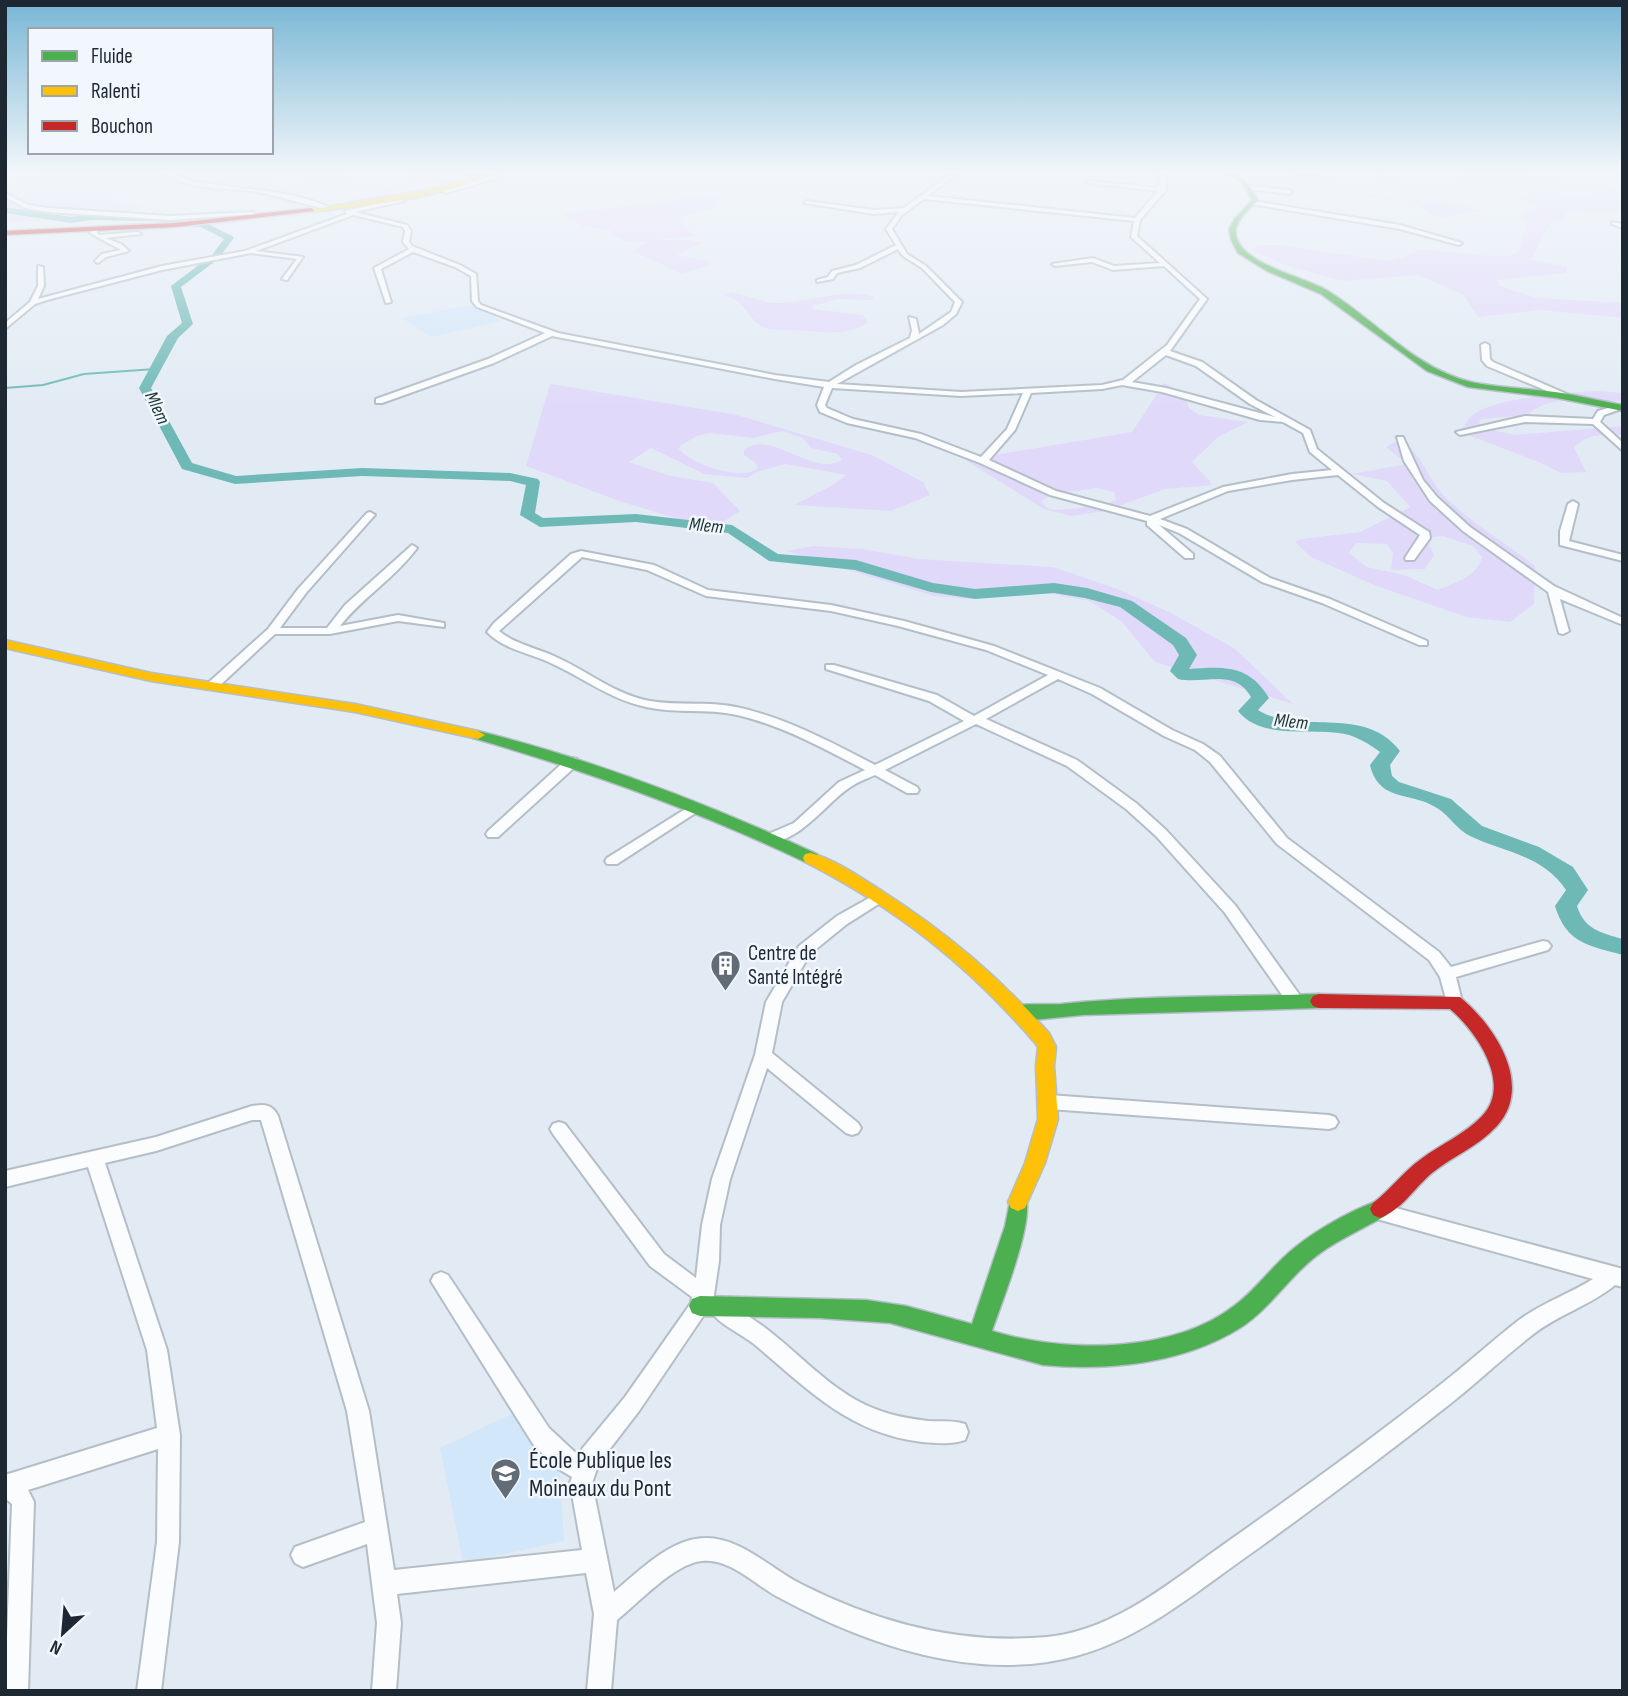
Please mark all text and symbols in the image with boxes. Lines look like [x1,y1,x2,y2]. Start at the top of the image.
legend [28,28,273,154]
text: Fluide [91,44,133,69]
text: Ralenti [91,79,140,104]
text: Bouchon [91,114,153,139]
water label: Mlem [139,388,175,428]
water label: Mlem [688,513,724,539]
water label: Mlem [1273,709,1309,735]
place label: Centre de Santé Intégré [748,941,843,990]
building icon: Centre de Santé Intégré [708,948,742,992]
place label: École Publique les Moineaux du Pont [529,1446,672,1503]
school or university icon: École Publique les Moineaux du Pont [489,1457,523,1501]
north arrow [28,1598,98,1668]
text: N [47,1634,66,1659]

